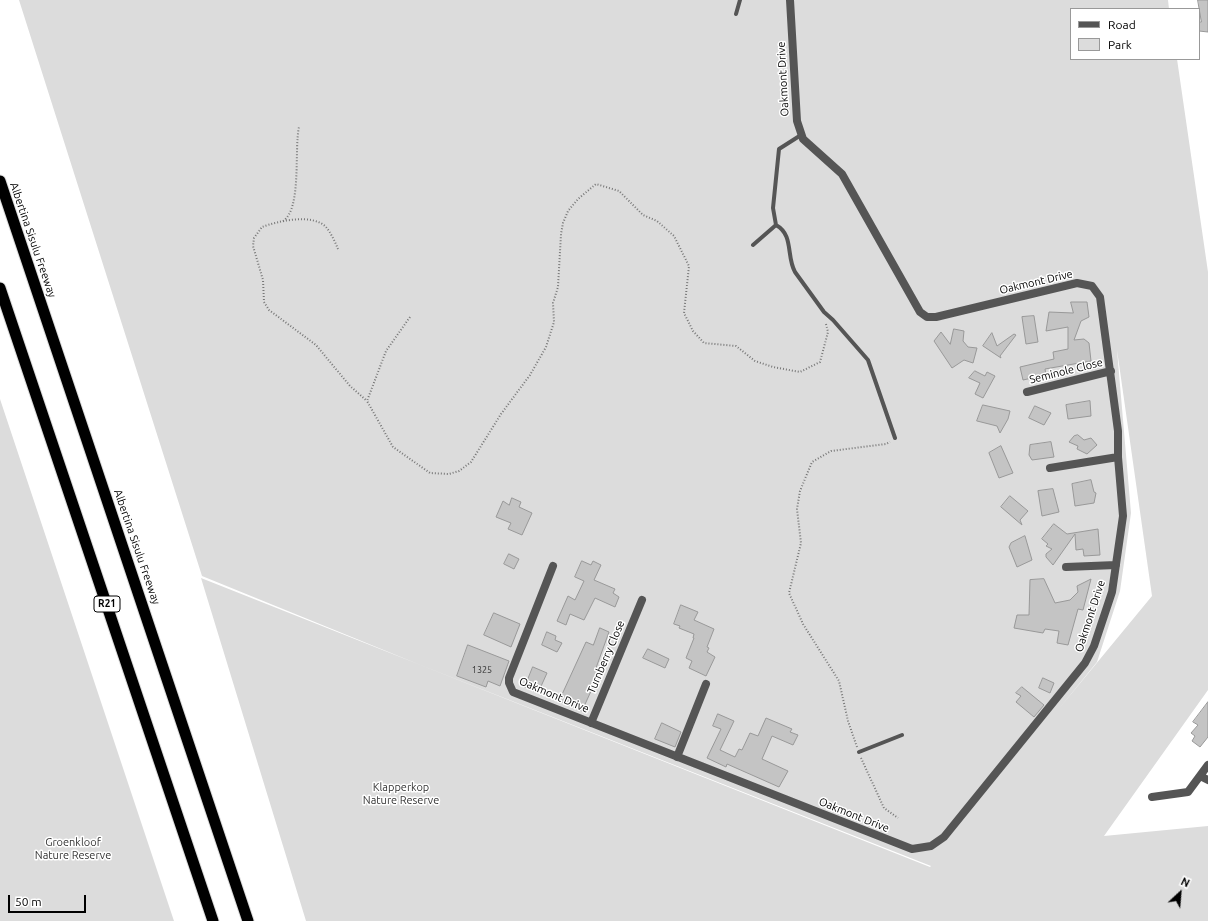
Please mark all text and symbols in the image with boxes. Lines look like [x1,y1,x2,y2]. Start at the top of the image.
legend [1070,8,1200,60]
text: Road [1108,18,1136,31]
text: Park [1108,38,1132,51]
street label: Oakmont Drive [774,41,792,117]
street label: Albertina Sisulu Freeway [7,181,59,299]
street label: Oakmont Drive [998,267,1074,297]
street label: Seminole Close [1028,356,1104,386]
street label: Albertina Sisulu Freeway [111,488,163,606]
street label: Oakmont Drive [1072,578,1108,654]
road number: R21 [94,596,120,612]
street label: Turnberry Close [585,618,627,696]
house number: 1325 [472,665,492,675]
street label: Oakmont Drive [517,674,591,716]
park label: Klapperkop Nature Reserve [363,780,439,806]
street label: Oakmont Drive [817,795,891,835]
park label: Groenkloof Nature Reserve [35,835,111,861]
north arrow [1160,873,1200,913]
text: N [1179,875,1192,889]
scale bar [10,887,88,913]
text: 50 m [15,895,42,908]

